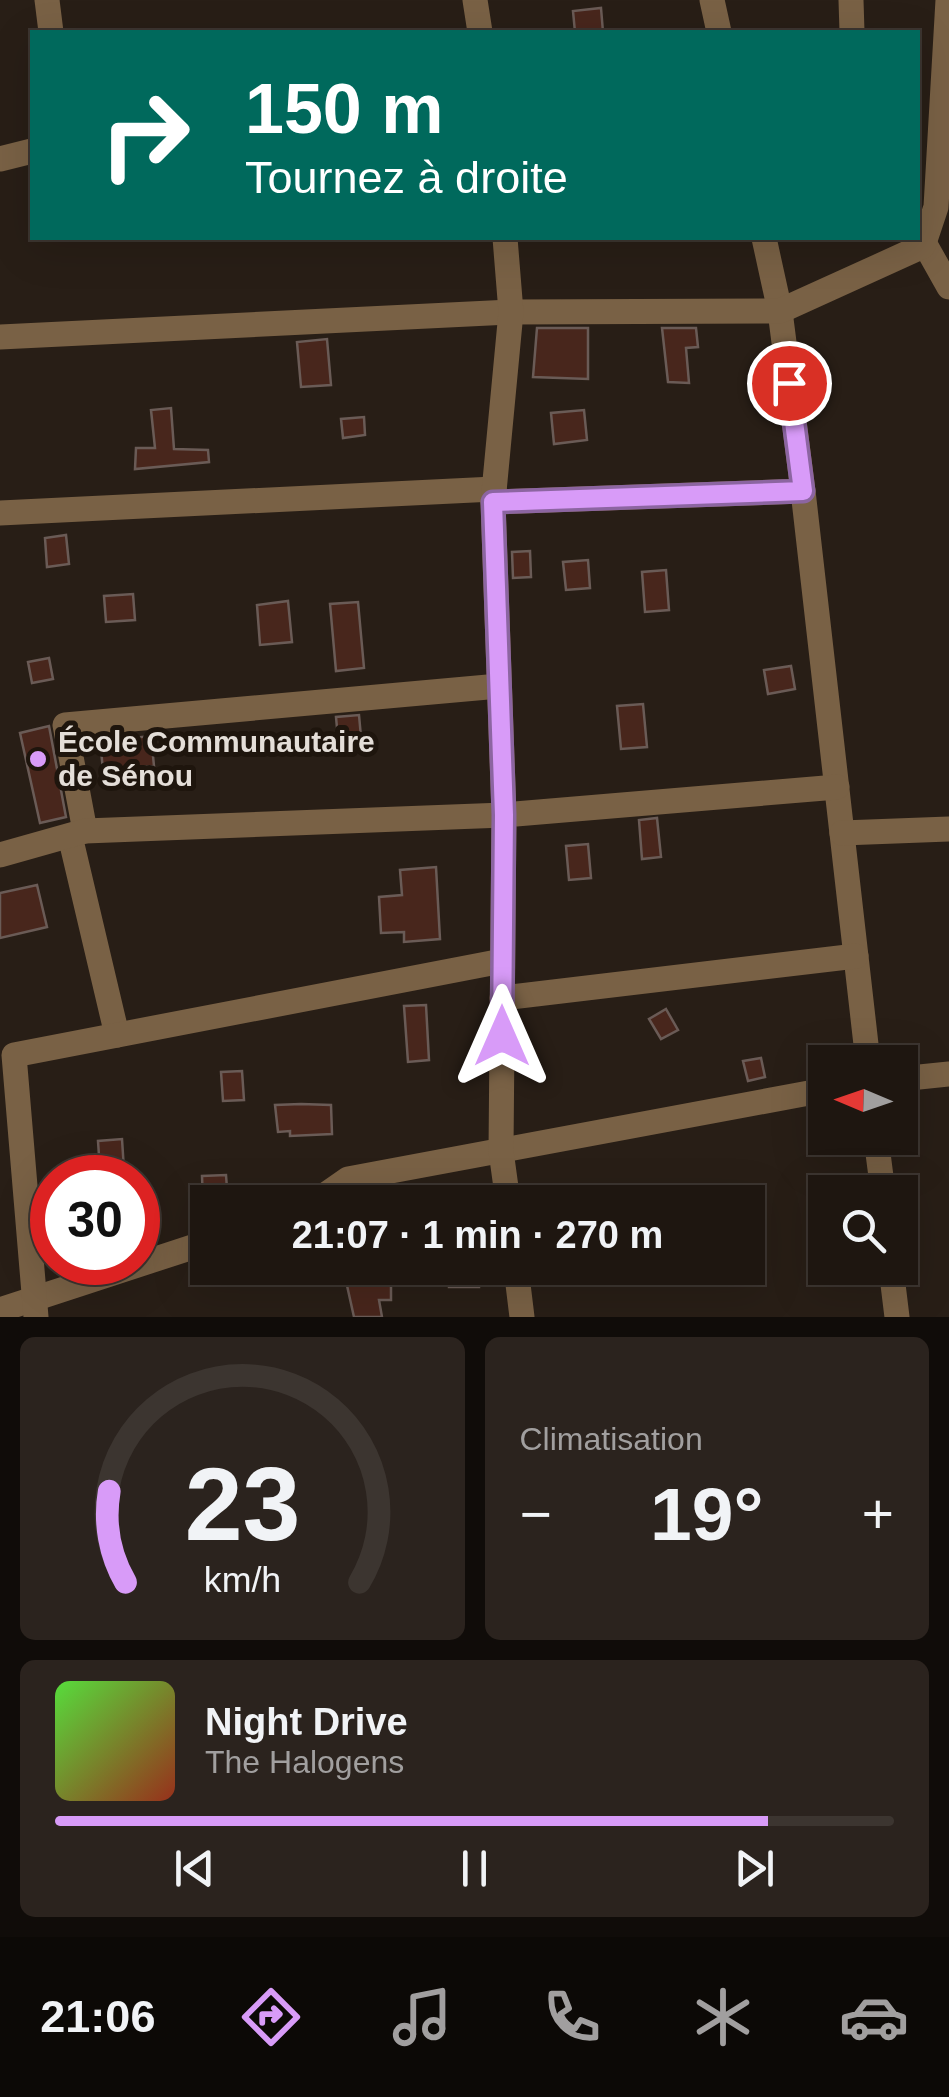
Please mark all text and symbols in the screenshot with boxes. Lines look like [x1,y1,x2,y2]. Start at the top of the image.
icon: right [80,70,210,200]
text: 150 m [245,70,443,148]
text: Tournez à droite [245,152,568,203]
pin [747,341,832,426]
icon: arrive [762,356,817,411]
place label: École Communautaire de Sénou [58,725,375,792]
marker: École Communautaire de Sénou [27,748,49,770]
position arrow [450,984,554,1088]
north arrow [808,1045,918,1155]
map controls [808,1045,918,1285]
speed limit sign: 30 [30,1155,160,1285]
button: search [808,1175,918,1285]
text: 21:07 · 1 min · 270 m [292,1214,663,1256]
text: Climatisation [520,1421,703,1457]
text: 23 [184,1446,300,1562]
text: 19° [650,1472,763,1556]
text: − [520,1483,552,1545]
text: + [862,1483,894,1545]
text: km/h [204,1560,281,1600]
text: Night Drive [205,1701,408,1743]
text: The Halogens [205,1744,404,1780]
icon: previous [167,1841,222,1896]
icon: pause [447,1841,502,1896]
icon: next [727,1841,782,1896]
icon: directions [236,1982,306,2052]
icon: music [387,1982,457,2052]
icon: phone [537,1982,607,2052]
icon: climate [688,1982,758,2052]
icon: car [839,1982,909,2052]
text: 21:06 [40,1991,155,2042]

